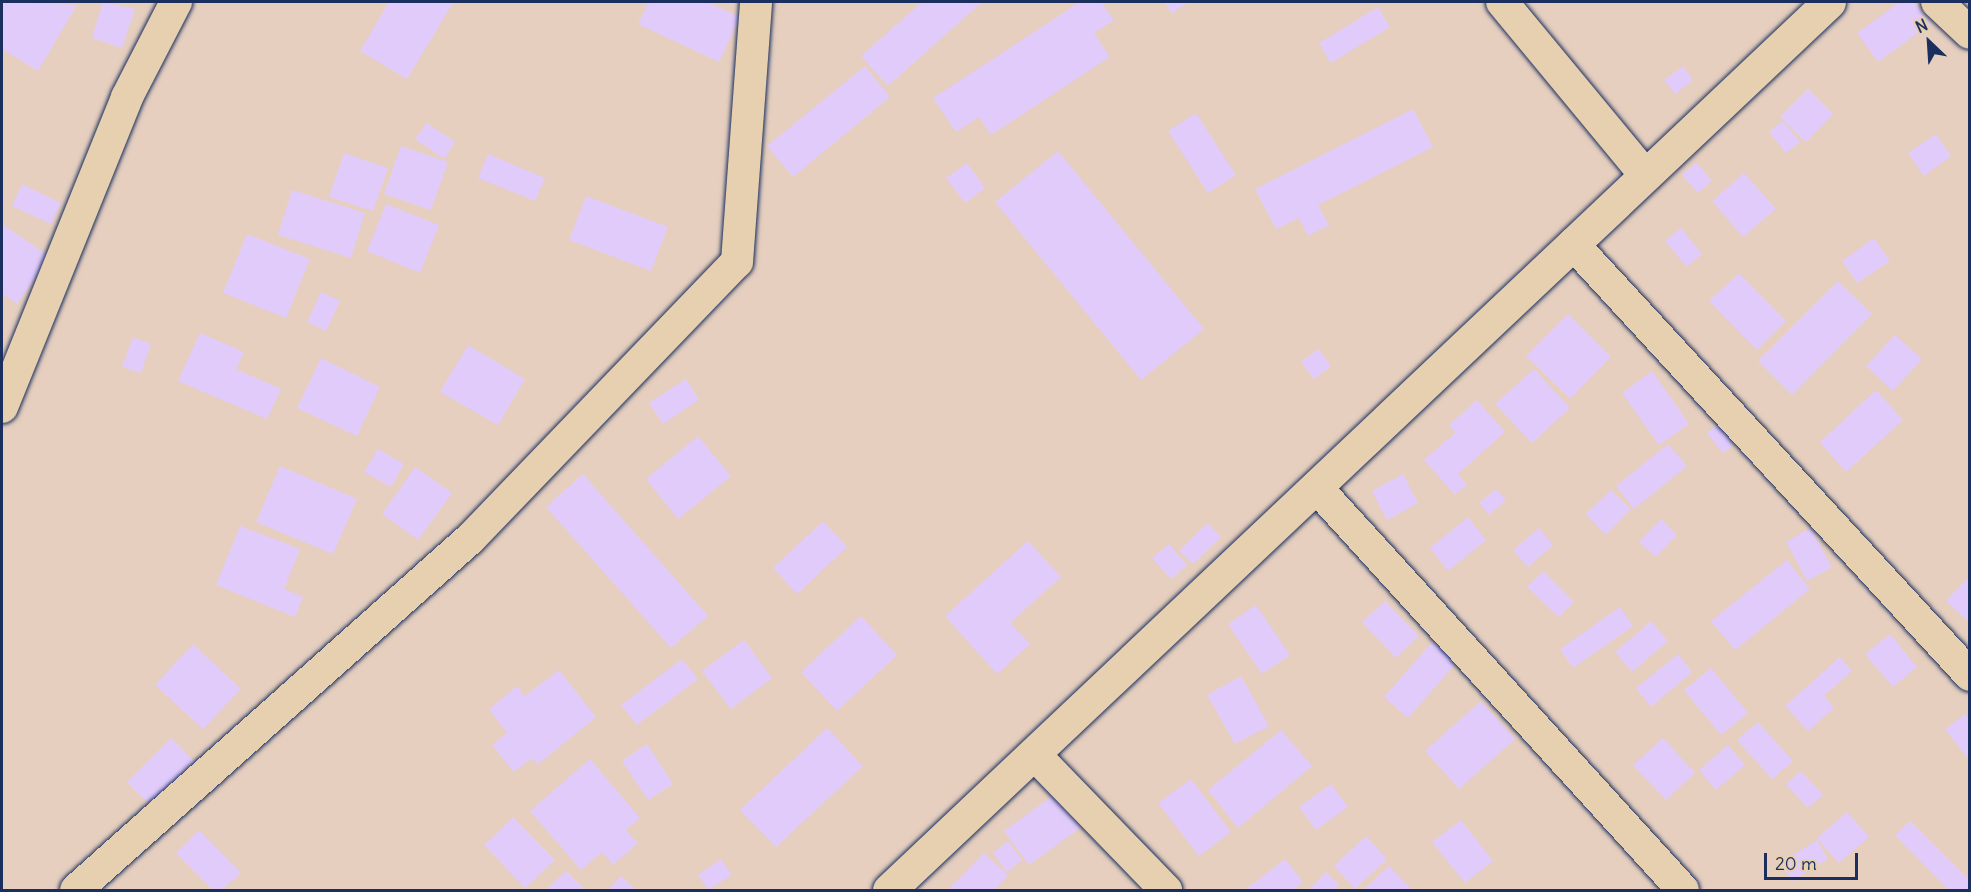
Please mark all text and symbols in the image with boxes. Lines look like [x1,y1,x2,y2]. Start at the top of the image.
north arrow [1899,12,1959,72]
text: N [1912,14,1931,37]
scale bar [1767,841,1862,879]
text: 20 m [1775,852,1817,875]

